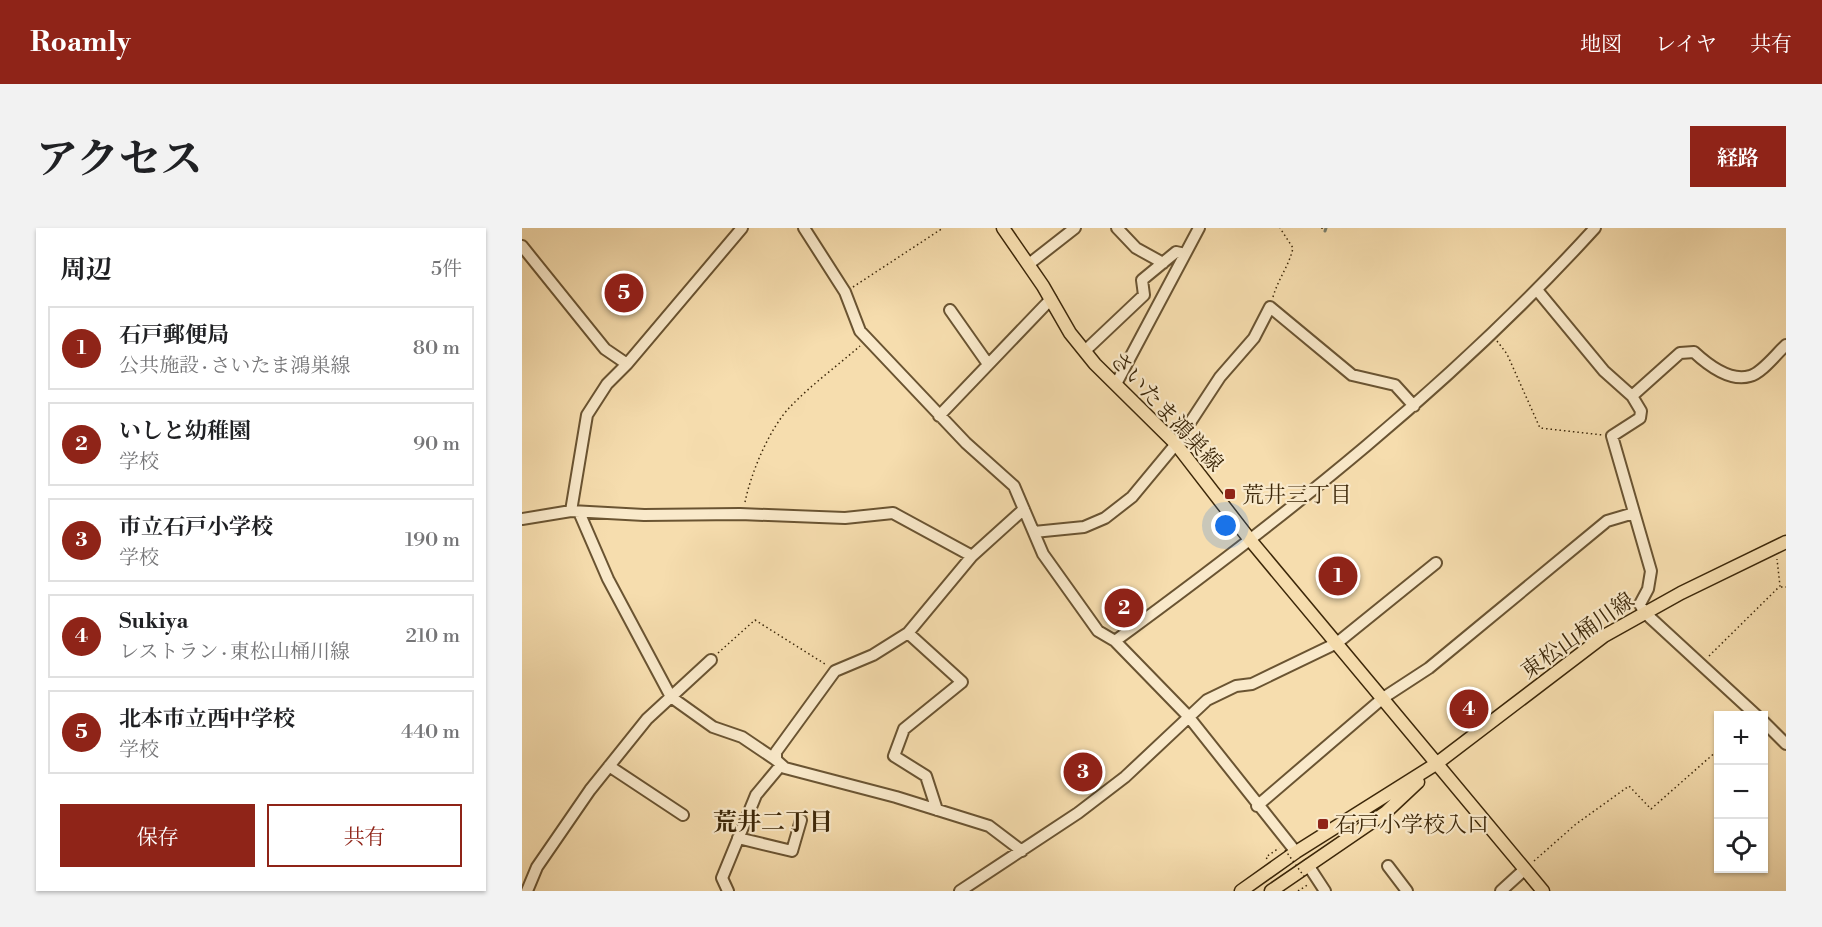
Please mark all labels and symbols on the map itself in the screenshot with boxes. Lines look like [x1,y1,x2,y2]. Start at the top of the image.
pin: 5 [604,270,644,316]
street label: さいたま鴻巣線 [1104,346,1228,478]
place label: 荒井三丁目 [1242,482,1352,509]
marker: 荒井三丁目 [1223,487,1237,501]
your location [1211,511,1240,540]
pin: 1 [1318,554,1358,598]
pin: 2 [1104,586,1144,631]
street label: 東松山桶川線 [1516,587,1640,685]
pin: 4 [1450,686,1488,732]
pin: 3 [1064,750,1102,794]
district label: 荒井二丁目 [713,808,833,838]
place label: 石戸小学校入口 [1335,812,1489,839]
marker: 石戸小学校入口 [1316,817,1330,831]

